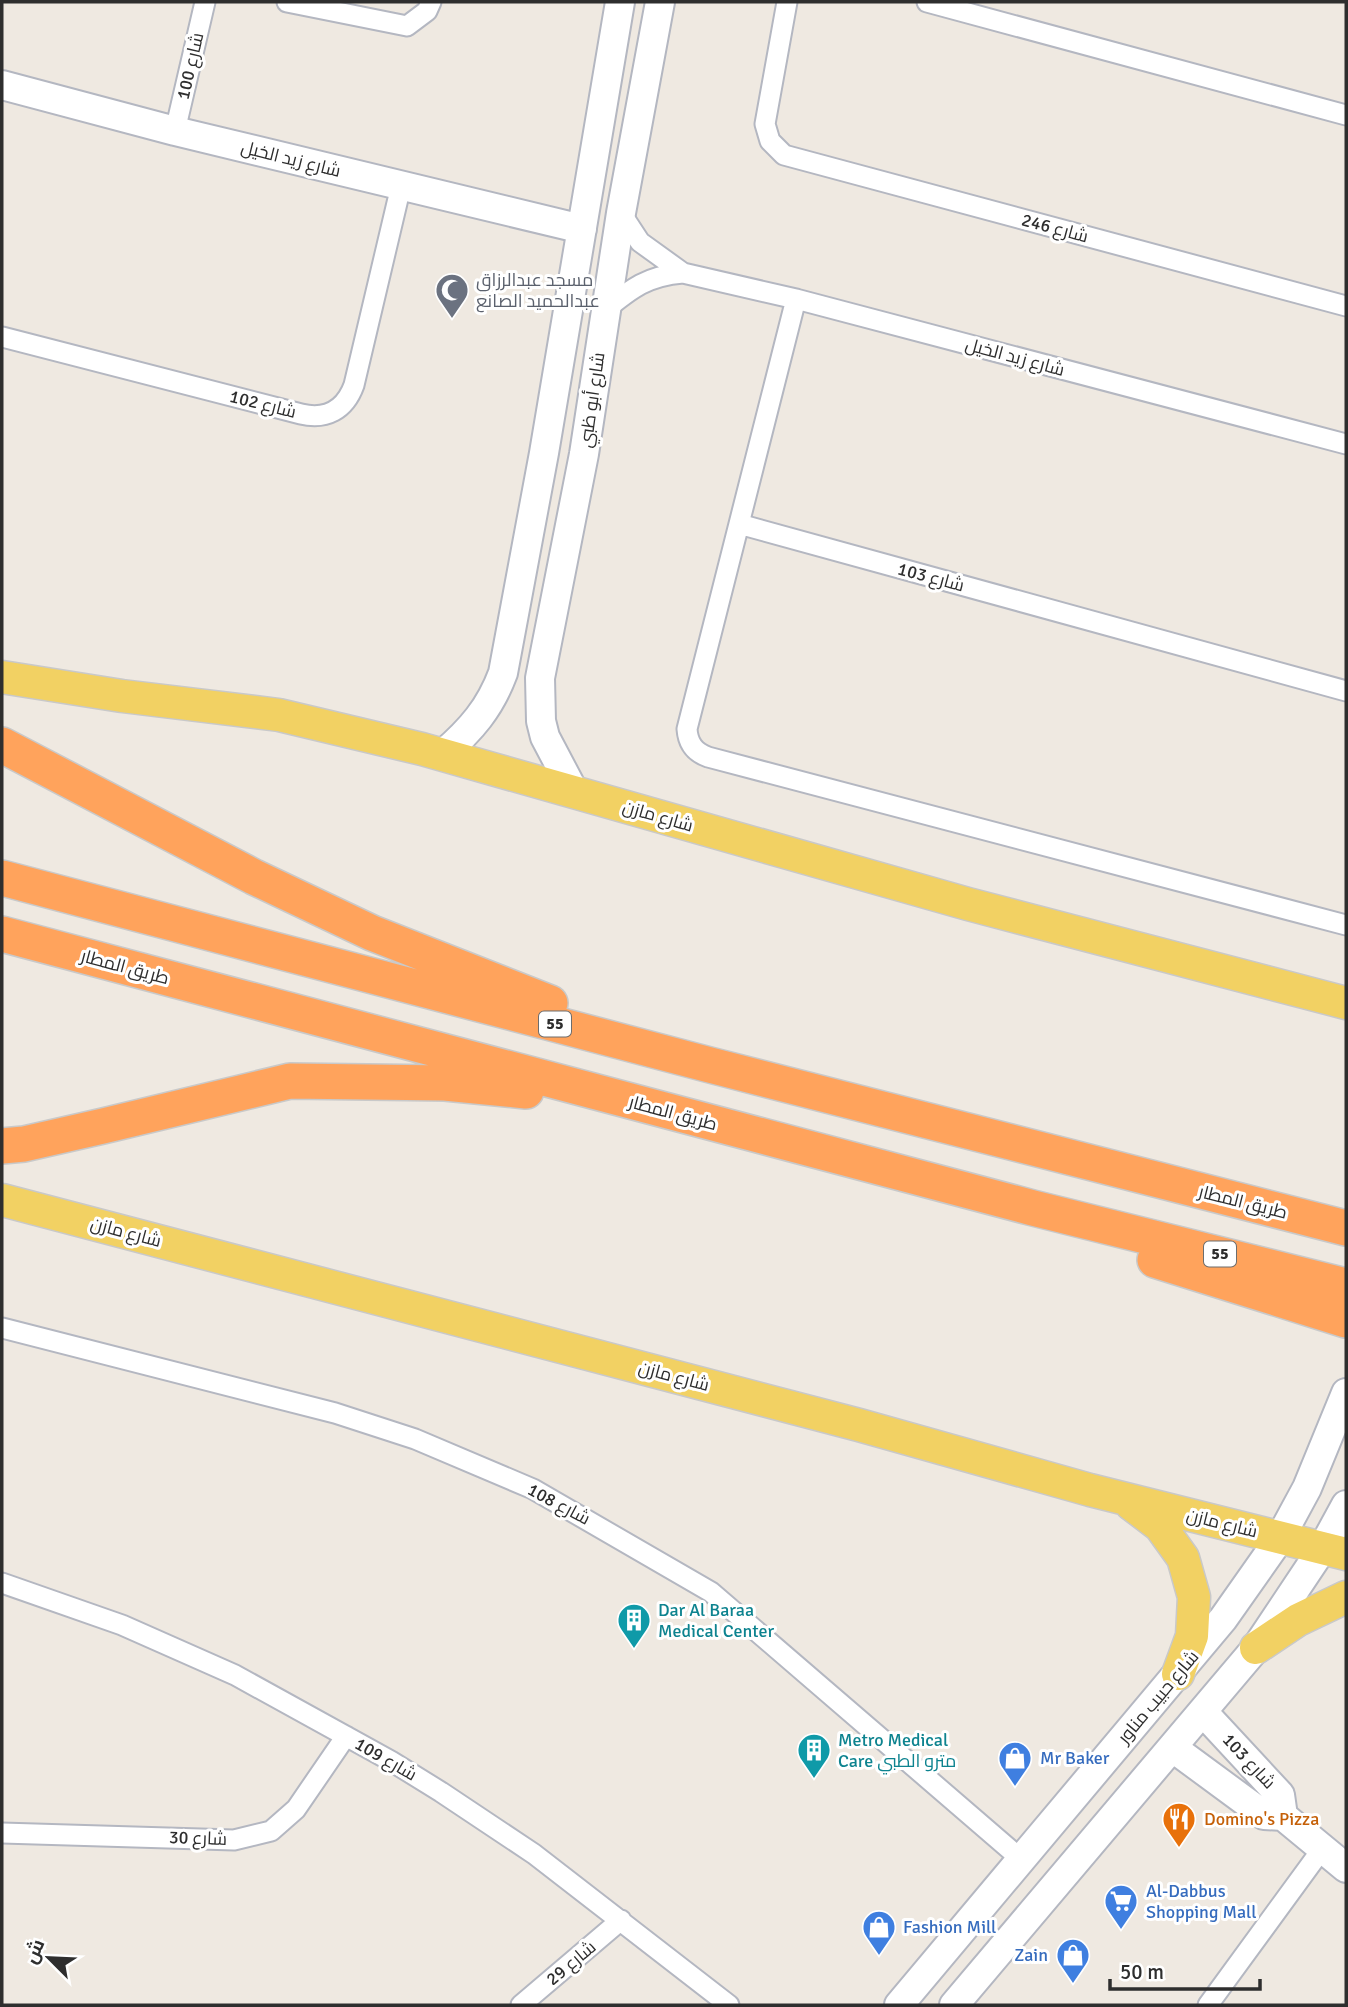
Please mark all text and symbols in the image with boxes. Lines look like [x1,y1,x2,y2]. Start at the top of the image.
street label: شارع 100 [172,30,209,102]
street label: شارع زيد الخيل [239,136,343,183]
street label: شارع 246 [1019,209,1091,248]
place label: مسجد عبدالرزاق عبدالحميد الصانع [476,269,600,313]
mosque icon: مسجد عبدالرزاق عبدالحميد الصانع [433,271,471,320]
street label: شارع زيد الخيل [963,333,1067,382]
street label: شارع أبو ظبي [574,351,613,450]
street label: شارع 102 [227,385,299,424]
street label: شارع 103 [895,558,967,597]
street label: شارع مازن [620,795,696,838]
street label: طريق المطار [77,944,172,990]
road number: 55 [539,1012,571,1036]
street label: طريق المطار [625,1090,720,1136]
street label: طريق المطار [1195,1180,1290,1225]
street label: شارع مازن [88,1212,164,1253]
road number: 55 [1204,1242,1236,1266]
street label: شارع مازن [636,1356,712,1397]
street label: شارع 108 [523,1478,594,1531]
street label: شارع مازن [1184,1504,1260,1543]
place label: Dar Al Baraa Medical Center [658,1599,774,1642]
building icon: Dar Al Baraa Medical Center [615,1601,653,1650]
street label: شارع حبيب مناور [1112,1646,1204,1749]
place label: Metro Medical Care مترو الطبي [838,1729,956,1775]
street label: شارع 103 [1217,1729,1280,1794]
building icon: Metro Medical Care مترو الطبي [795,1731,833,1780]
street label: شارع 109 [351,1732,421,1786]
shop icon: Mr Baker [996,1739,1034,1788]
place label: Mr Baker [1040,1747,1110,1769]
restaurant icon: Domino's Pizza [1160,1800,1198,1849]
place label: Domino's Pizza [1204,1808,1319,1830]
street label: شارع 30 [168,1826,228,1851]
place label: Al-Dabbus Shopping Mall [1146,1880,1256,1923]
supermarket icon: Al-Dabbus Shopping Mall [1102,1882,1140,1931]
shop icon: Fashion Mill [860,1908,898,1957]
place label: Fashion Mill [903,1916,996,1938]
north arrow [14,1923,84,1993]
text: ش [18,1935,50,1968]
street label: شارع 29 [542,1936,601,1991]
shop icon: Zain [1054,1936,1092,1985]
place label: Zain [1014,1944,1048,1966]
scale bar [1110,1948,1260,1992]
text: 50 m [1120,1959,1164,1985]

